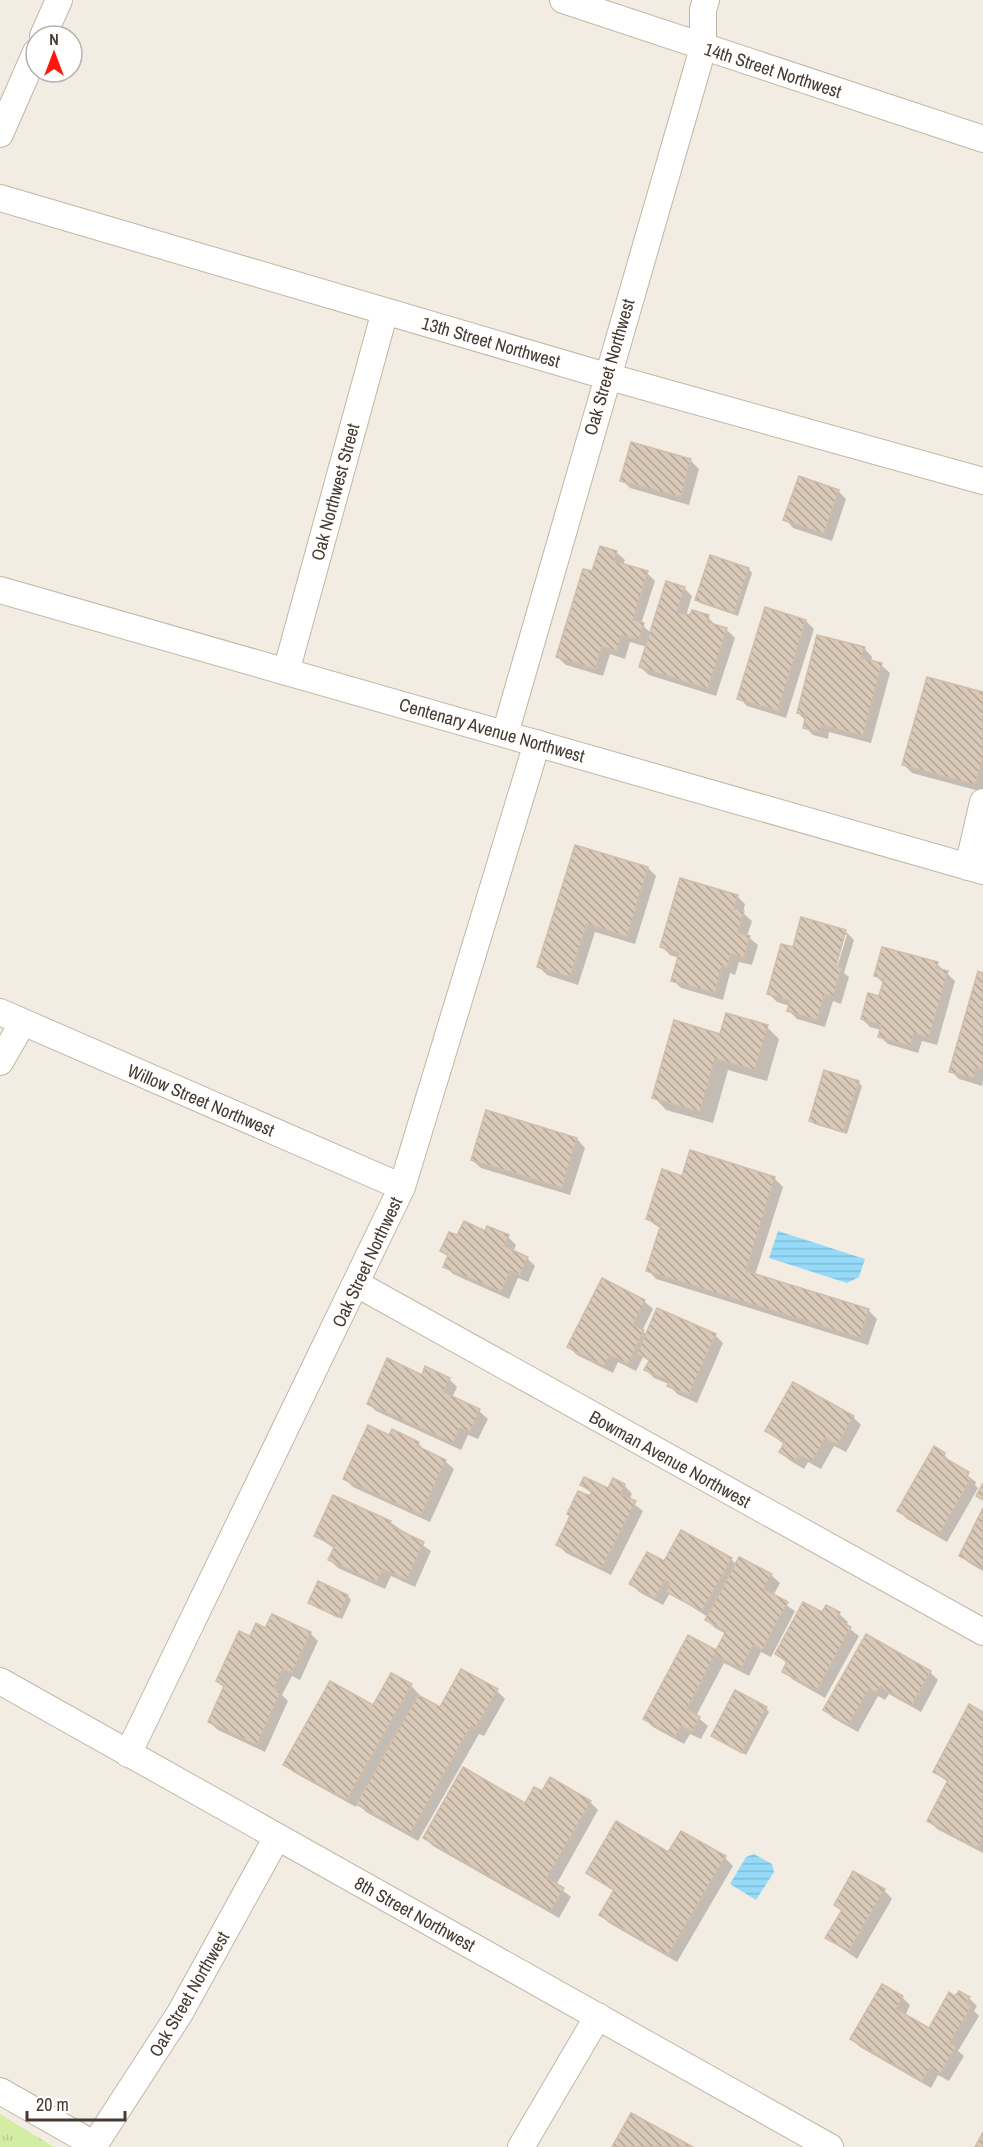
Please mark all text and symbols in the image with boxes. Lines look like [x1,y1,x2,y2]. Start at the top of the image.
north arrow [24,24,84,84]
text: N [49,28,59,50]
street label: 14th Street Northwest [701,36,845,104]
street label: Oak Street Northwest [578,296,640,438]
street label: 13th Street Northwest [419,310,563,374]
street label: Oak Northwest Street [305,421,365,563]
street label: Centenary Avenue Northwest [396,692,588,768]
street label: Willow Street Northwest [124,1058,278,1142]
street label: Oak Street Northwest [326,1193,408,1331]
street label: Bowman Avenue Northwest [585,1404,755,1514]
street label: 8th Street Northwest [350,1870,480,1958]
street label: Oak Street Northwest [143,1927,235,2061]
scale bar [27,2084,124,2122]
text: 20 m [36,2092,69,2117]

